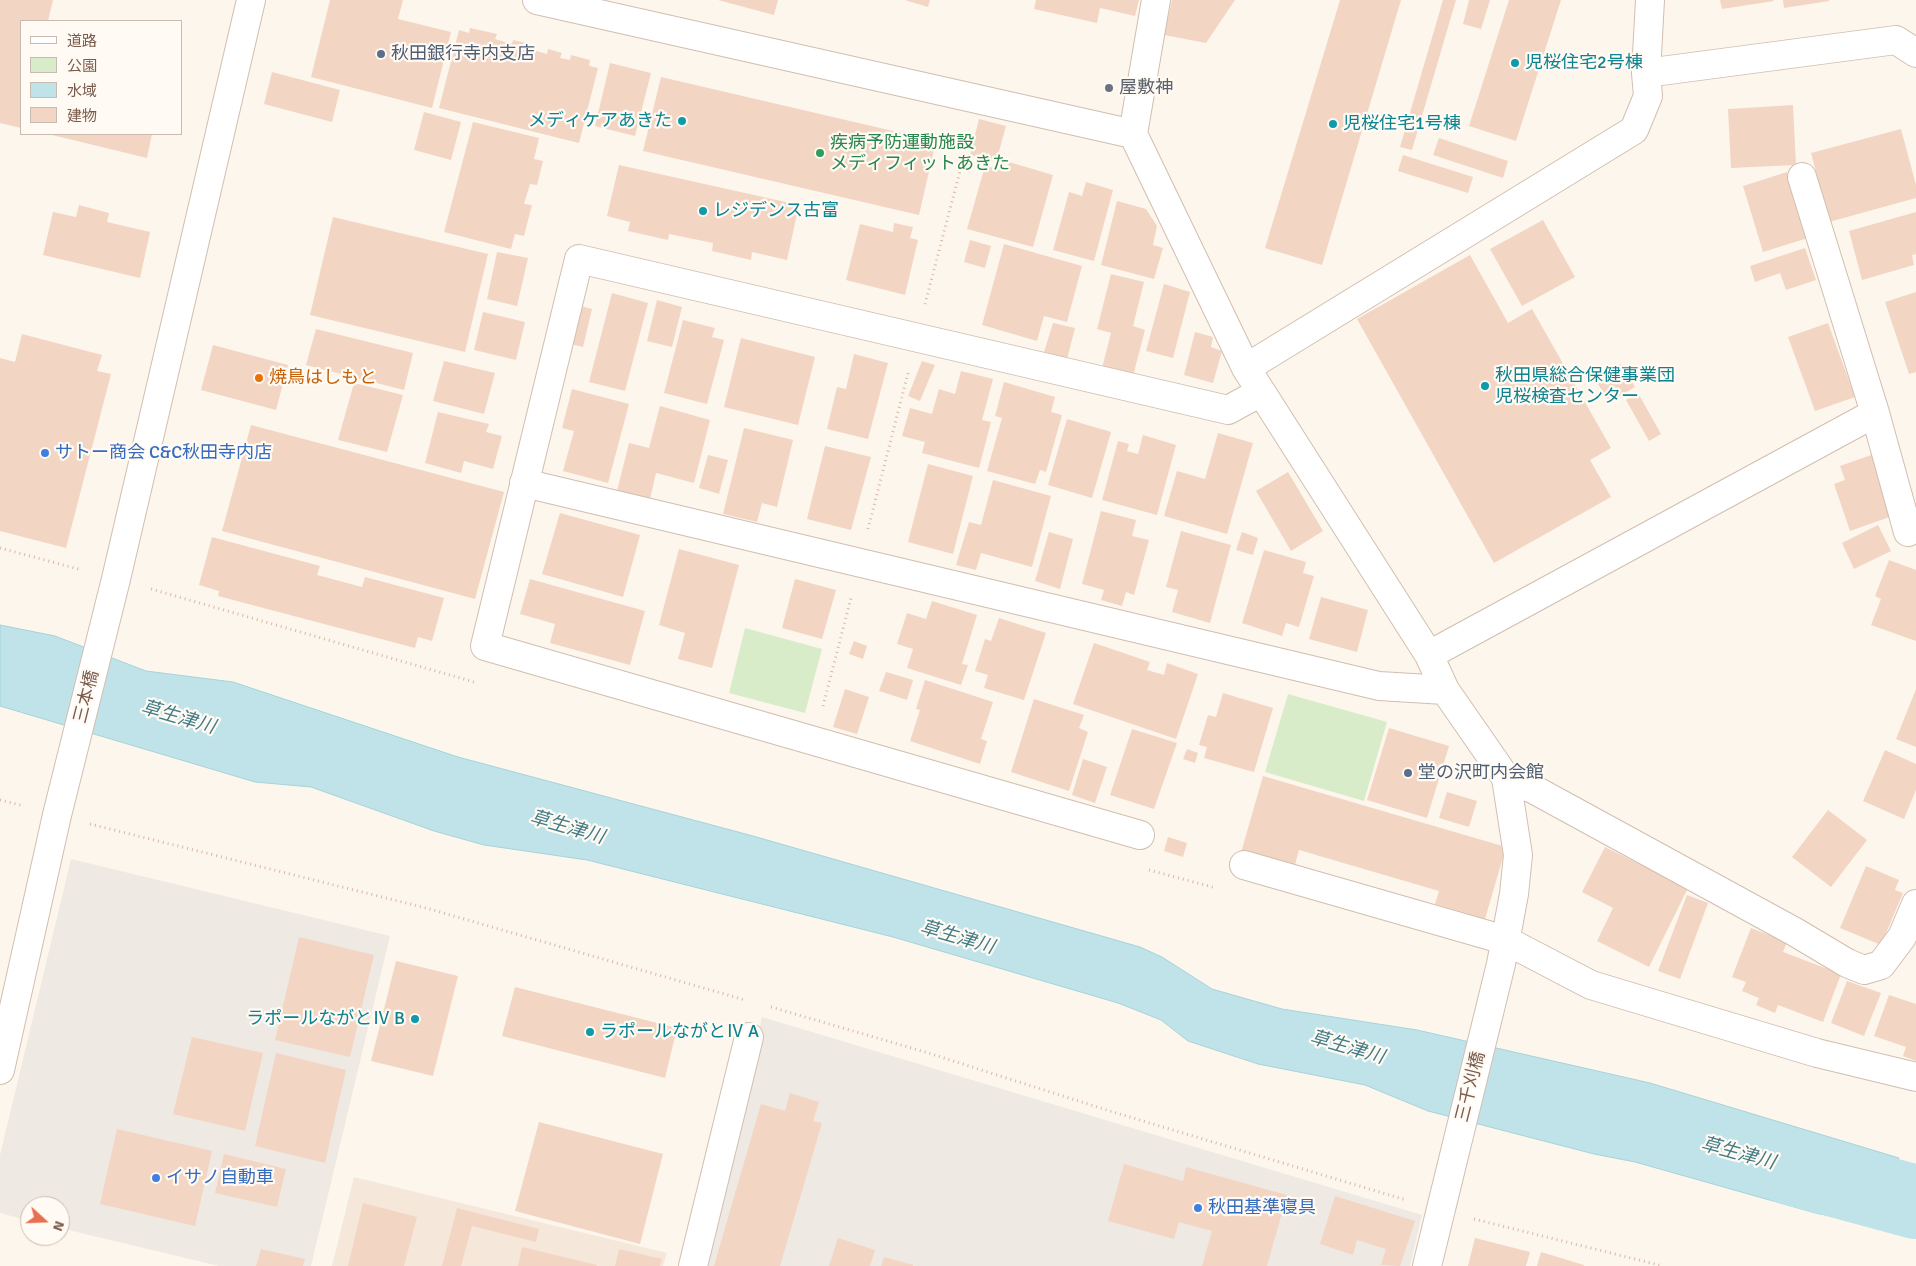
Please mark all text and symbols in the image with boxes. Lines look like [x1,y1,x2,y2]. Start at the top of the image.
legend [20,20,182,135]
text: 道路 [67,32,97,50]
place label: 秋田銀行寺内支店 [391,43,535,65]
marker: 秋田銀行寺内支店 [375,48,387,60]
place label: 児桜住宅2号棟 [1525,52,1643,74]
text: 公園 [67,57,97,75]
marker: 児桜住宅2号棟 [1509,57,1521,69]
place label: 屋敷神 [1119,77,1173,99]
text: 水域 [67,82,97,100]
marker: 屋敷神 [1103,82,1115,94]
text: 建物 [67,107,97,125]
place label: メディケアあきた [528,110,672,132]
place label: 児桜住宅1号棟 [1343,113,1461,135]
marker: メディケアあきた [676,115,688,127]
marker: 児桜住宅1号棟 [1327,118,1339,130]
place label: 疾病予防運動施設 メディフィットあきた [830,132,1010,174]
marker: 疾病予防運動施設 メディフィットあきた [814,147,826,159]
place label: レジデンス古富 [713,200,839,222]
marker: レジデンス古富 [697,205,709,217]
place label: 秋田県総合保健事業団 児桜検査センター [1495,365,1675,408]
place label: 焼鳥はしもと [269,367,377,389]
marker: 焼鳥はしもと [253,372,265,384]
marker: 秋田県総合保健事業団 児桜検査センター [1479,380,1491,392]
place label: サトー商会 C&C秋田寺内店 [55,442,272,464]
marker: サトー商会 C&C秋田寺内店 [39,447,51,459]
street label: 三本橋 [70,668,104,726]
water label: 草生津川 [138,697,218,739]
place label: 堂の沢町内会館 [1418,762,1544,784]
marker: 堂の沢町内会館 [1402,767,1414,779]
water label: 草生津川 [527,807,607,849]
water label: 草生津川 [917,917,997,959]
place label: ラポールながとⅣ B [246,1008,405,1030]
marker: ラポールながとⅣ B [409,1013,421,1025]
place label: ラポールながとⅣ A [600,1021,759,1043]
marker: ラポールながとⅣ A [584,1026,596,1038]
water label: 草生津川 [1307,1027,1387,1069]
street label: 三千刈橋 [1452,1049,1490,1125]
water label: 草生津川 [1698,1133,1778,1175]
place label: イサノ自動車 [166,1167,274,1189]
marker: イサノ自動車 [150,1172,162,1184]
north arrow [20,1196,70,1246]
place label: 秋田基準寝具 [1208,1197,1316,1219]
marker: 秋田基準寝具 [1192,1202,1204,1214]
text: N [49,1218,68,1233]

